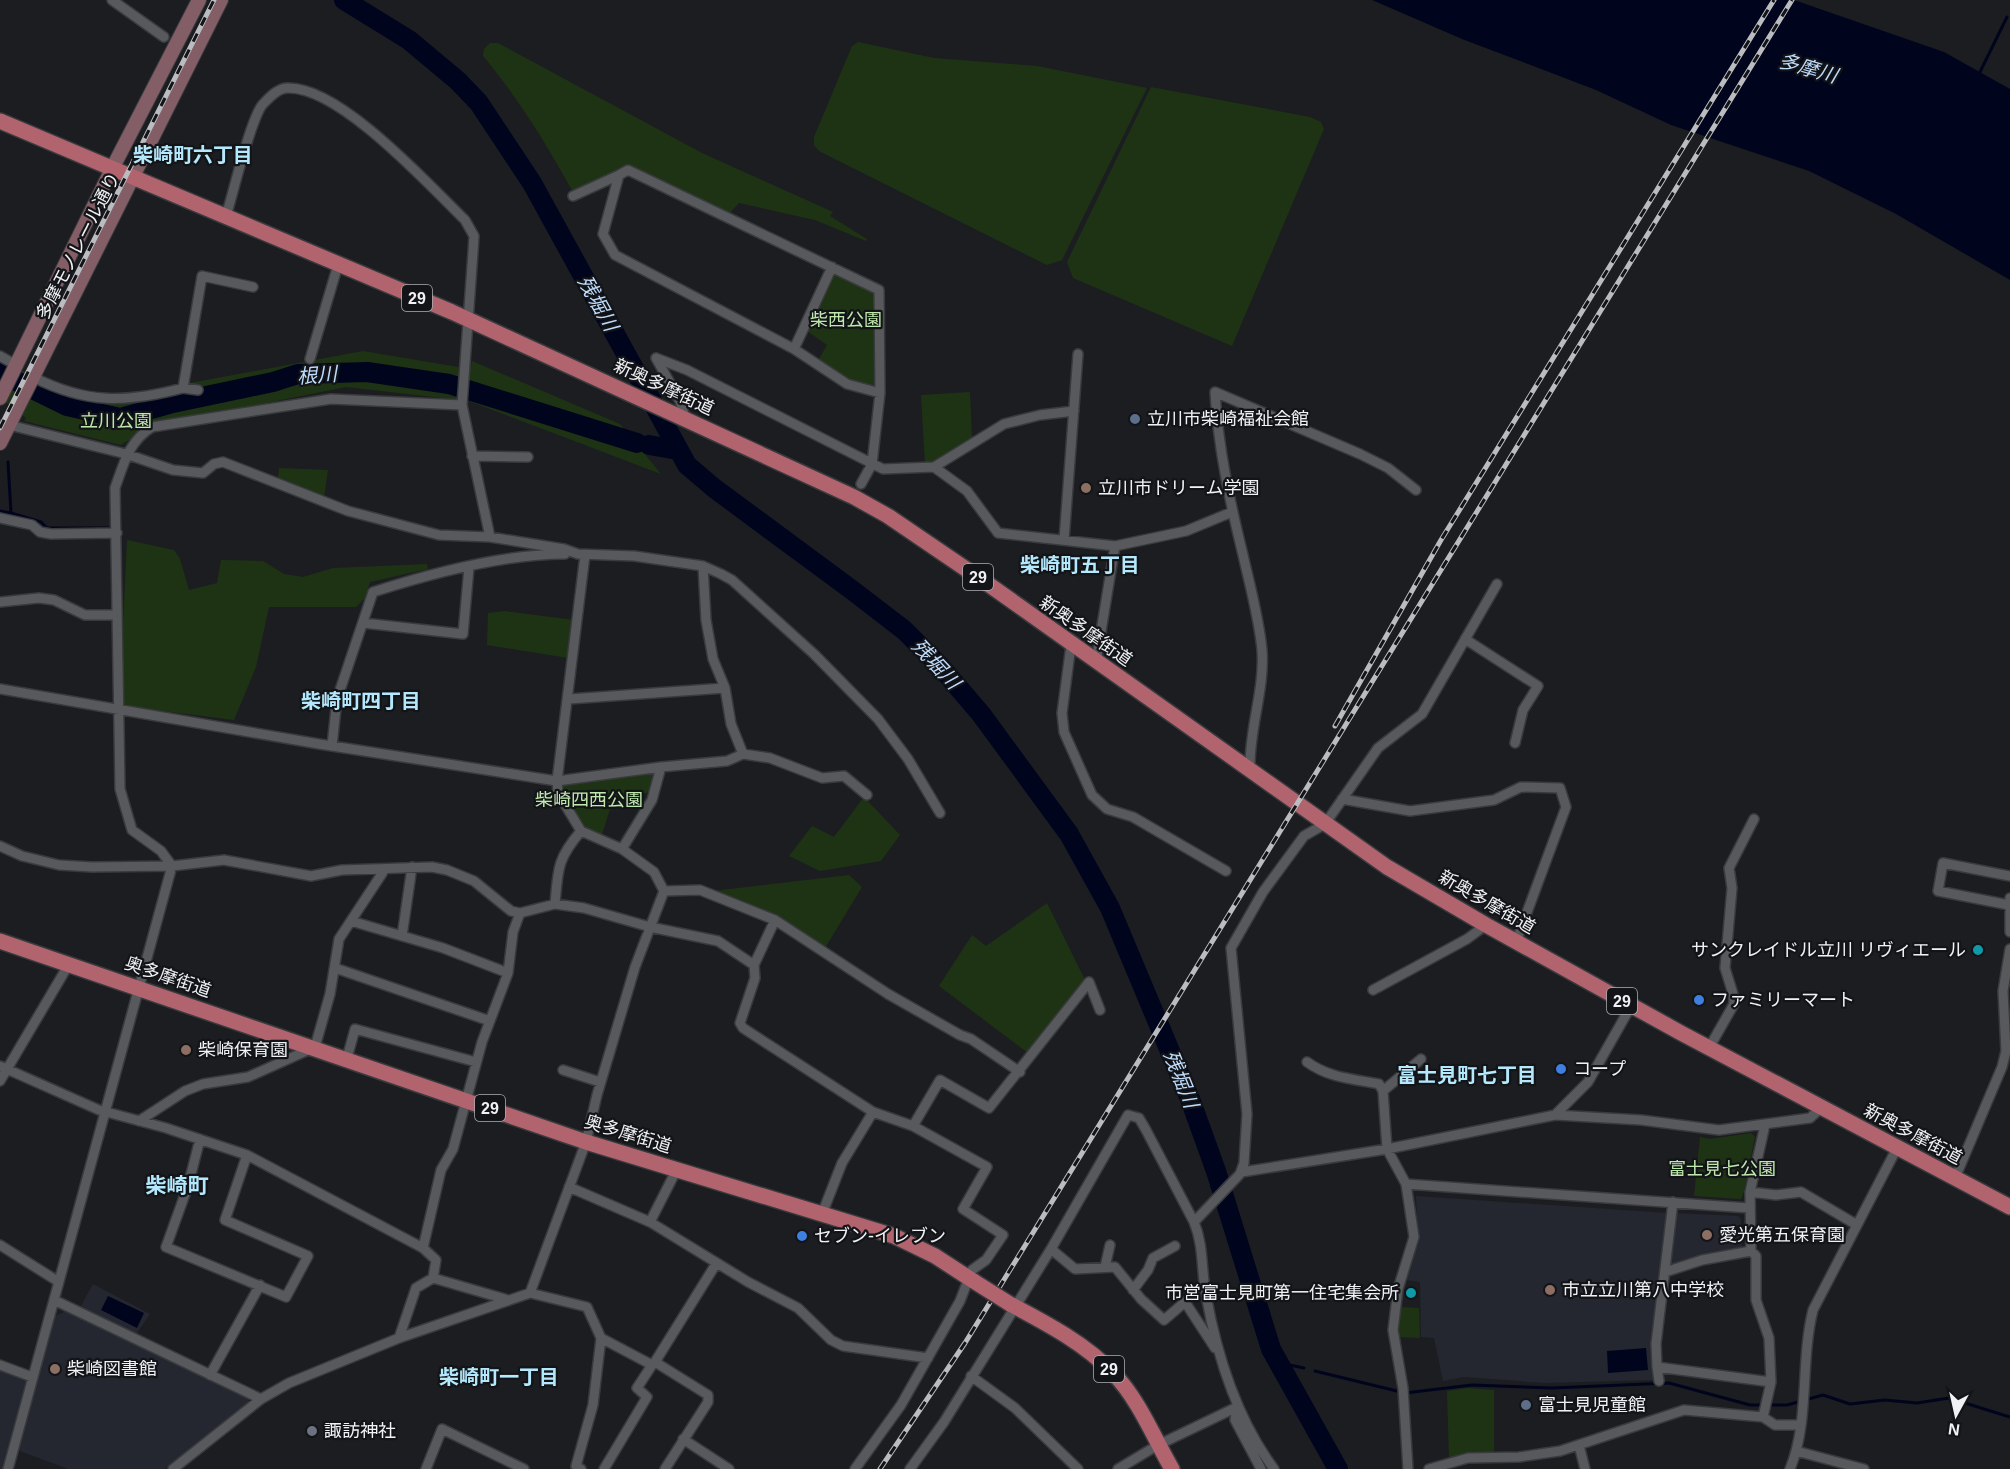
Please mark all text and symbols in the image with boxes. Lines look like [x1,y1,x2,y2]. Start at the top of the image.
water label: 多摩川 [1776,49,1842,87]
district label: 柴崎町六丁目 [133,144,253,166]
street label: 多摩モノレール通り [32,169,124,323]
water label: 残堀川 [574,271,623,336]
road number: 29 [402,285,432,311]
park label: 柴西公園 [810,310,882,330]
street label: 新奥多摩街道 [611,355,717,419]
water label: 根川 [296,362,340,387]
place label: 立川市柴崎福祉会館 [1147,409,1309,429]
park label: 立川公園 [80,411,152,431]
marker: 立川市柴崎福祉会館 [1128,412,1142,426]
place label: 立川市ドリーム学園 [1098,478,1259,498]
marker: 立川市ドリーム学園 [1079,481,1093,495]
district label: 柴崎町五丁目 [1020,554,1140,576]
road number: 29 [963,564,993,590]
street label: 新奥多摩街道 [1036,592,1136,670]
water label: 残堀川 [907,635,966,695]
district label: 柴崎町四丁目 [301,690,421,712]
park label: 柴崎四西公園 [535,790,643,810]
street label: 新奥多摩街道 [1435,866,1539,938]
place label: サンクレイドル立川 リヴィエール [1691,940,1966,960]
marker: サンクレイドル立川 リヴィエール [1971,943,1985,957]
street label: 奥多摩街道 [122,953,214,1001]
road number: 29 [1607,988,1637,1014]
place label: ファミリーマート [1711,990,1855,1010]
marker: ファミリーマート [1692,993,1706,1007]
place label: 柴崎保育園 [198,1040,288,1060]
marker: 柴崎保育園 [179,1043,193,1057]
water label: 残堀川 [1160,1047,1203,1113]
place label: コープ [1573,1059,1626,1079]
marker: コープ [1554,1062,1568,1076]
district label: 富士見町七丁目 [1397,1064,1537,1086]
road number: 29 [475,1095,505,1121]
street label: 新奥多摩街道 [1861,1100,1965,1168]
street label: 奥多摩街道 [582,1111,674,1157]
park label: 富士見七公園 [1668,1159,1776,1179]
district label: 柴崎町 [146,1174,209,1197]
place label: 愛光第五保育園 [1719,1225,1845,1245]
place label: セブン-イレブン [814,1226,946,1246]
marker: 愛光第五保育園 [1700,1228,1714,1242]
marker: セブン-イレブン [795,1229,809,1243]
place label: 市立立川第八中学校 [1562,1280,1724,1300]
place label: 市営富士見町第一住宅集会所 [1165,1283,1399,1303]
marker: 市立立川第八中学校 [1543,1283,1557,1297]
marker: 市営富士見町第一住宅集会所 [1404,1286,1418,1300]
road number: 29 [1094,1356,1124,1382]
place label: 柴崎図書館 [67,1359,157,1379]
marker: 柴崎図書館 [48,1362,62,1376]
district label: 柴崎町一丁目 [439,1366,559,1388]
north arrow [1926,1385,1986,1445]
place label: 富士見児童館 [1538,1395,1646,1415]
marker: 富士見児童館 [1519,1398,1533,1412]
text: N [1947,1420,1961,1439]
place label: 諏訪神社 [324,1421,396,1441]
marker: 諏訪神社 [305,1424,319,1438]

